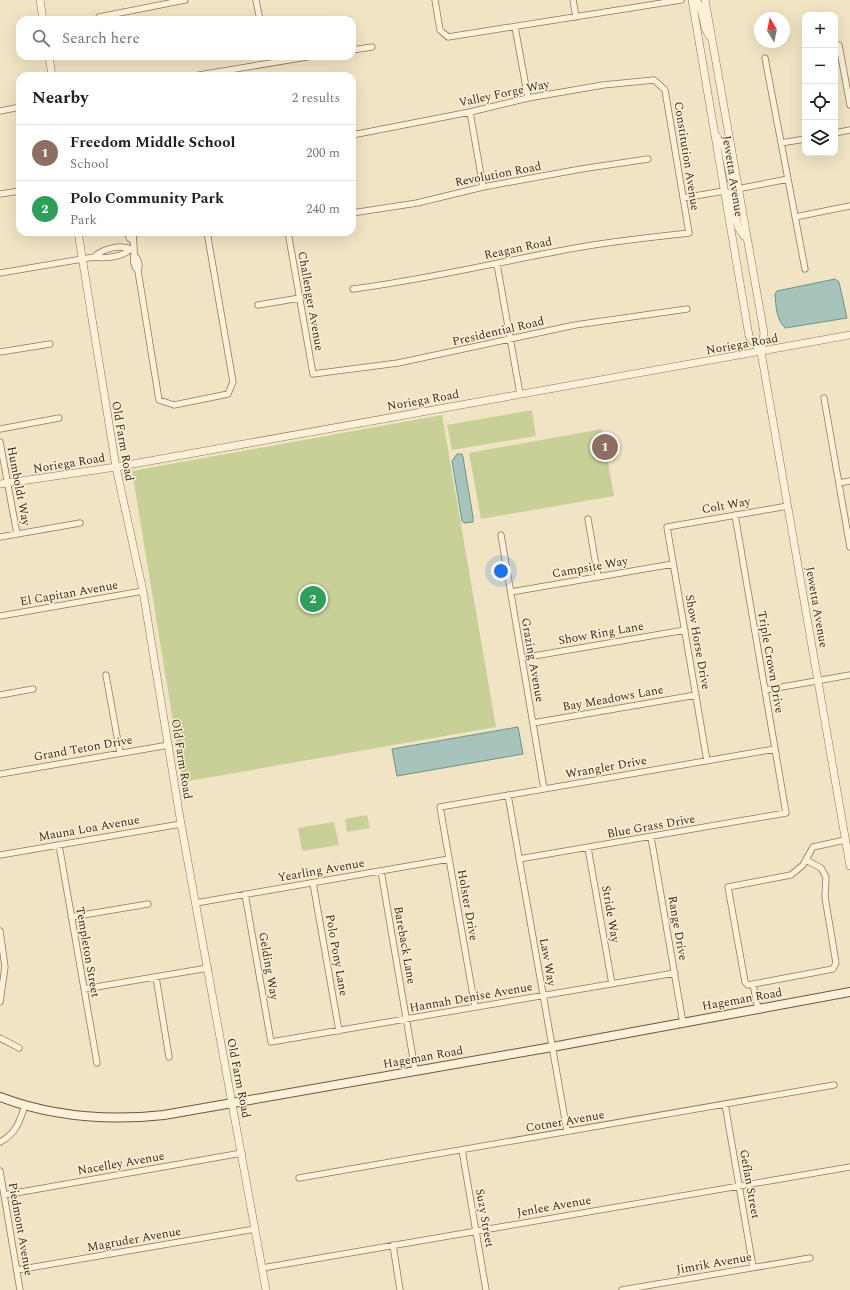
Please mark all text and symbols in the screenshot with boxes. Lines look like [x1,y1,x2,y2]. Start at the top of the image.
north arrow [754,12,790,48]
map controls [802,12,838,156]
button: + [802,12,838,48]
search box [16,16,356,60]
icon: search [30,27,52,49]
text: Search here [62,27,140,50]
button: − [802,48,838,84]
street label: Valley Forge Way [457,74,552,112]
button: locate [802,84,838,120]
text: Nearby [32,85,88,111]
text: 2 results [292,88,340,108]
street label: Constitution Avenue [668,100,705,212]
button: layers [802,120,838,156]
text: Freedom Middle School [70,131,235,154]
street label: Jewetta Avenue [717,134,748,218]
text: 1 [41,143,49,163]
text: 200 m [306,143,340,163]
text: School [70,154,109,174]
street label: Revolution Road [453,157,543,192]
text: Polo Community Park [70,187,224,210]
text: 2 [41,199,49,219]
text: 240 m [306,199,340,219]
text: Park [70,210,97,230]
street label: Reagan Road [482,232,554,265]
street label: Challenger Avenue [292,250,329,353]
street label: Presidential Road [450,312,546,351]
street label: Noriega Road [705,329,780,360]
street label: Noriega Road [386,385,461,416]
street label: Old Farm Road [106,400,139,483]
pin: 1 [592,432,618,462]
street label: Humboldt Way [2,445,36,529]
street label: Noriega Road [32,448,107,479]
street label: Colt Way [700,492,753,519]
street label: Campsite Way [551,551,631,584]
your location [491,561,511,581]
street label: Jewetta Avenue [800,565,833,649]
street label: El Capitan Avenue [19,575,120,611]
pin: 2 [300,584,326,614]
street label: Show Horse Drive [680,593,715,691]
street label: Triple Crown Drive [752,609,789,715]
street label: Grazing Avenue [516,616,549,704]
street label: Show Ring Lane [557,617,645,650]
street label: Bay Meadows Lane [561,680,665,717]
street label: Old Farm Road [166,718,197,801]
street label: Grand Teton Drive [32,730,134,767]
street label: Wrangler Drive [564,751,648,784]
street label: Blue Grass Drive [605,809,697,844]
street label: Mauna Loa Avenue [37,810,141,847]
street label: Yearling Avenue [276,853,366,887]
street label: Holster Drive [452,868,483,942]
street label: Stride Way [596,884,625,946]
street label: Range Drive [662,894,693,962]
street label: Templeton Street [70,905,105,999]
street label: Bareback Lane [388,905,421,986]
street label: Polo Pony Lane [320,913,353,998]
street label: Gelding Way [253,931,284,1003]
street label: Law Way [534,937,561,989]
street label: Hannah Denise Avenue [408,977,534,1018]
street label: Hageman Road [701,983,784,1016]
street label: Old Farm Road [221,1036,256,1120]
street label: Hageman Road [382,1041,465,1074]
street label: Cotner Avenue [524,1105,606,1138]
street label: Nacelley Avenue [76,1146,166,1181]
street label: Geflan Street [734,1148,765,1220]
street label: Piedmont Avenue [3,1181,38,1277]
street label: Suzy Street [470,1187,499,1249]
street label: Jenlee Avenue [516,1191,593,1222]
street label: Magruder Avenue [86,1222,183,1257]
street label: Jimrik Avenue [675,1247,754,1279]

